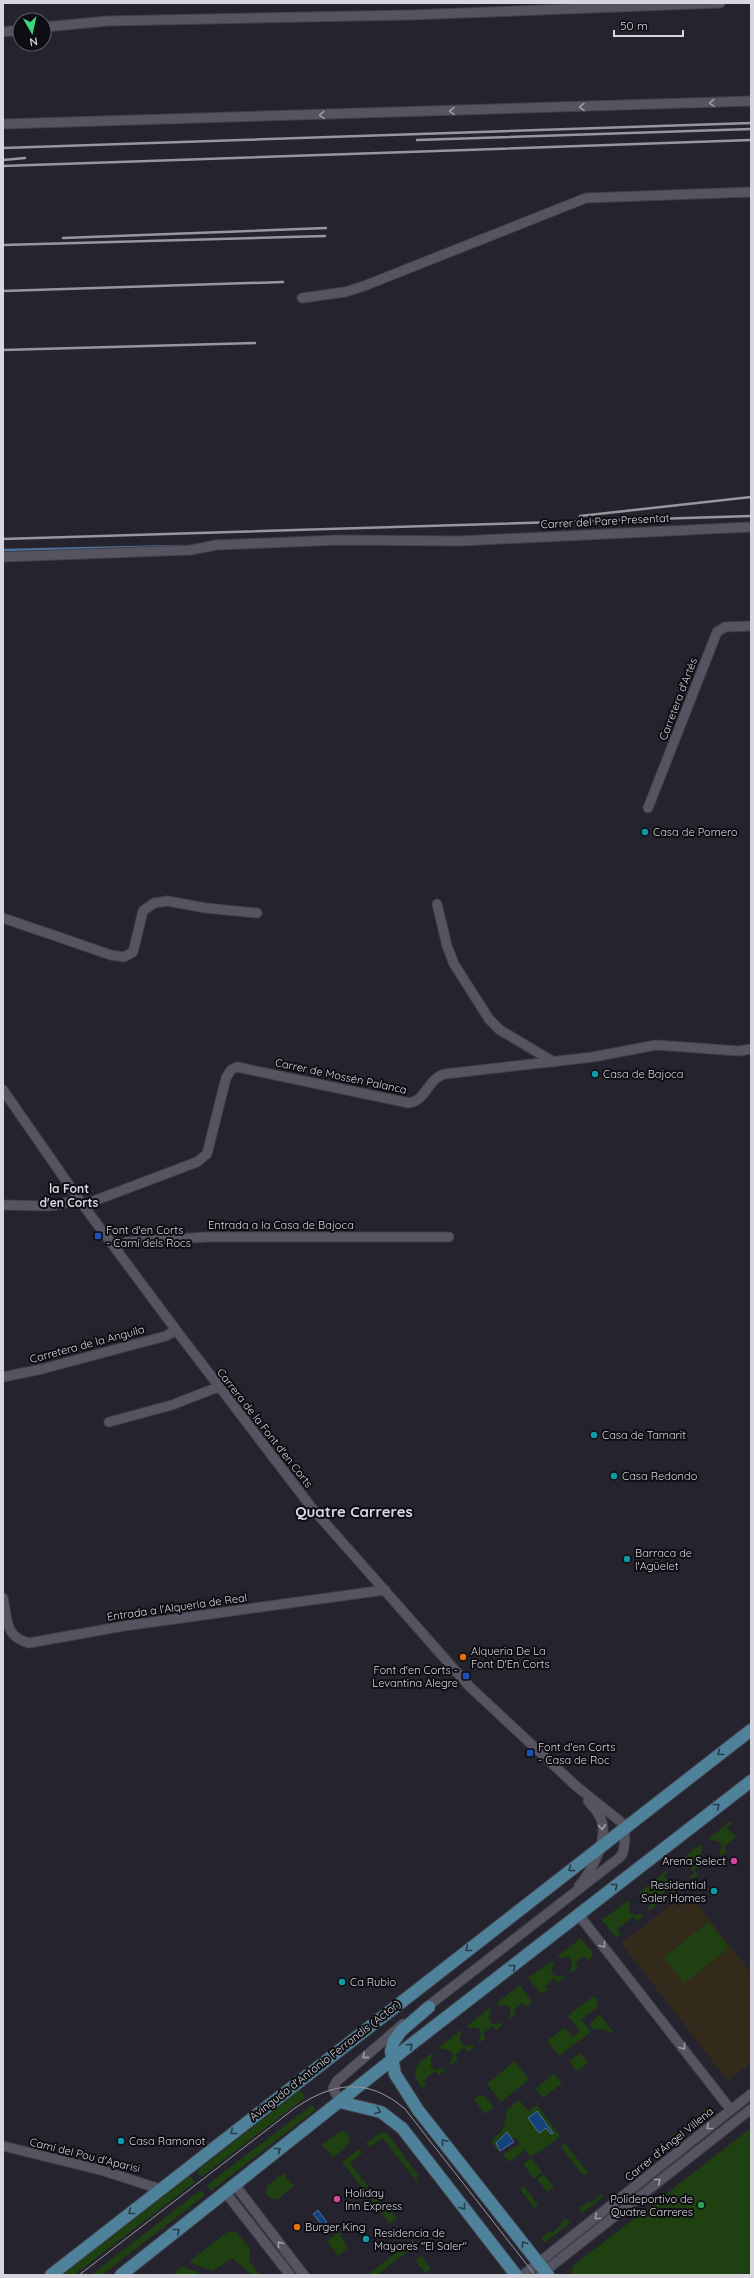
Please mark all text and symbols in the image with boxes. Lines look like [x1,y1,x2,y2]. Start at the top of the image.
north arrow [12,12,52,52]
scale bar [614,12,683,38]
text: 50 m [620,18,648,33]
text: N [28,34,39,49]
one-way arrow [709,98,715,107]
one-way arrow [579,102,585,111]
one-way arrow [449,107,455,115]
one-way arrow [319,111,325,119]
street label: Carrer del Pare Presentat [540,511,670,531]
street label: Carretera d'Artés [656,656,700,742]
place label: Casa de Pomero [653,825,738,839]
marker: Casa de Pomero [640,827,650,837]
street label: Carrer de Mossén Palanca [274,1055,408,1097]
place label: Casa de Bajoca [603,1067,683,1081]
marker: Casa de Bajoca [590,1069,600,1079]
district label: la Font d'en Corts [40,1181,99,1210]
street label: Entrada a la Casa de Bajoca [208,1218,354,1232]
place label: Font d'en Corts - Camí dels Rocs [106,1223,191,1250]
marker: Font d'en Corts - Camí dels Rocs [93,1231,103,1241]
street label: Carretera de la Anguila [28,1322,146,1366]
street label: Carrera de la Font d'en Corts [214,1366,316,1490]
place label: Casa de Tamarit [602,1428,686,1442]
marker: Casa de Tamarit [589,1430,599,1440]
place label: Casa Redondo [622,1469,698,1483]
marker: Casa Redondo [609,1471,619,1481]
district label: Quatre Carreres [295,1502,413,1521]
place label: Barraca de l'Agüelet [635,1546,692,1573]
marker: Barraca de l'Agüelet [622,1554,632,1564]
street label: Entrada a l'Alqueria de Real [106,1590,248,1624]
place label: Alqueria De La Font D'En Corts [471,1644,550,1671]
marker: Alqueria De La Font D'En Corts [458,1652,468,1662]
place label: Font d'en Corts - Levantina Alegre [372,1663,458,1690]
marker: Font d'en Corts - Levantina Alegre [461,1671,471,1681]
place label: Font d'en Corts - Casa de Roc [538,1740,615,1767]
marker: Font d'en Corts - Casa de Roc [525,1748,535,1758]
one-way arrow [718,1749,725,1756]
one-way arrow [712,1803,720,1810]
one-way arrow [597,1823,606,1830]
place label: Arena Select [662,1854,726,1868]
marker: Arena Select [729,1856,739,1866]
one-way arrow [569,1865,576,1872]
place label: Residential Saler Homes [641,1878,706,1905]
one-way arrow [610,1884,617,1891]
marker: Residential Saler Homes [709,1886,719,1896]
one-way arrow [598,1940,605,1947]
one-way arrow [466,1944,473,1951]
one-way arrow [508,1964,515,1971]
place label: Ca Rubio [350,1975,396,1989]
marker: Ca Rubio [337,1977,347,1987]
street label: Avinguda d'Antonio Ferrandis (Actor) [247,1997,403,2123]
one-way arrow [678,2043,685,2050]
one-way arrow [405,2044,412,2051]
one-way arrow [362,2051,370,2058]
street label: Carrer d'Ángel Villena [622,2104,716,2184]
one-way arrow [374,2106,381,2114]
one-way arrow [707,2123,714,2130]
one-way arrow [231,2127,238,2134]
street label: Camí del Pou d'Aparisi [28,2134,142,2176]
place label: Casa Ramonot [129,2134,206,2148]
marker: Casa Ramonot [116,2136,126,2146]
one-way arrow [442,2139,449,2147]
one-way arrow [274,2148,281,2155]
one-way arrow [654,2179,661,2186]
place label: Holiday Inn Express [345,2186,402,2213]
place label: Polideportivo de Quatre Carreres [610,2192,693,2219]
marker: Holiday Inn Express [332,2194,342,2204]
marker: Polideportivo de Quatre Carreres [696,2200,706,2210]
one-way arrow [459,2202,466,2209]
one-way arrow [128,2207,135,2214]
one-way arrow [594,2212,601,2219]
place label: Burger King [305,2220,366,2234]
marker: Burger King [292,2222,302,2232]
place label: Residencia de Mayores "El Saler" [374,2226,467,2253]
one-way arrow [173,2229,180,2236]
marker: Residencia de Mayores "El Saler" [361,2234,371,2244]
one-way arrow [278,2242,285,2249]
one-way arrow [522,2242,529,2249]

